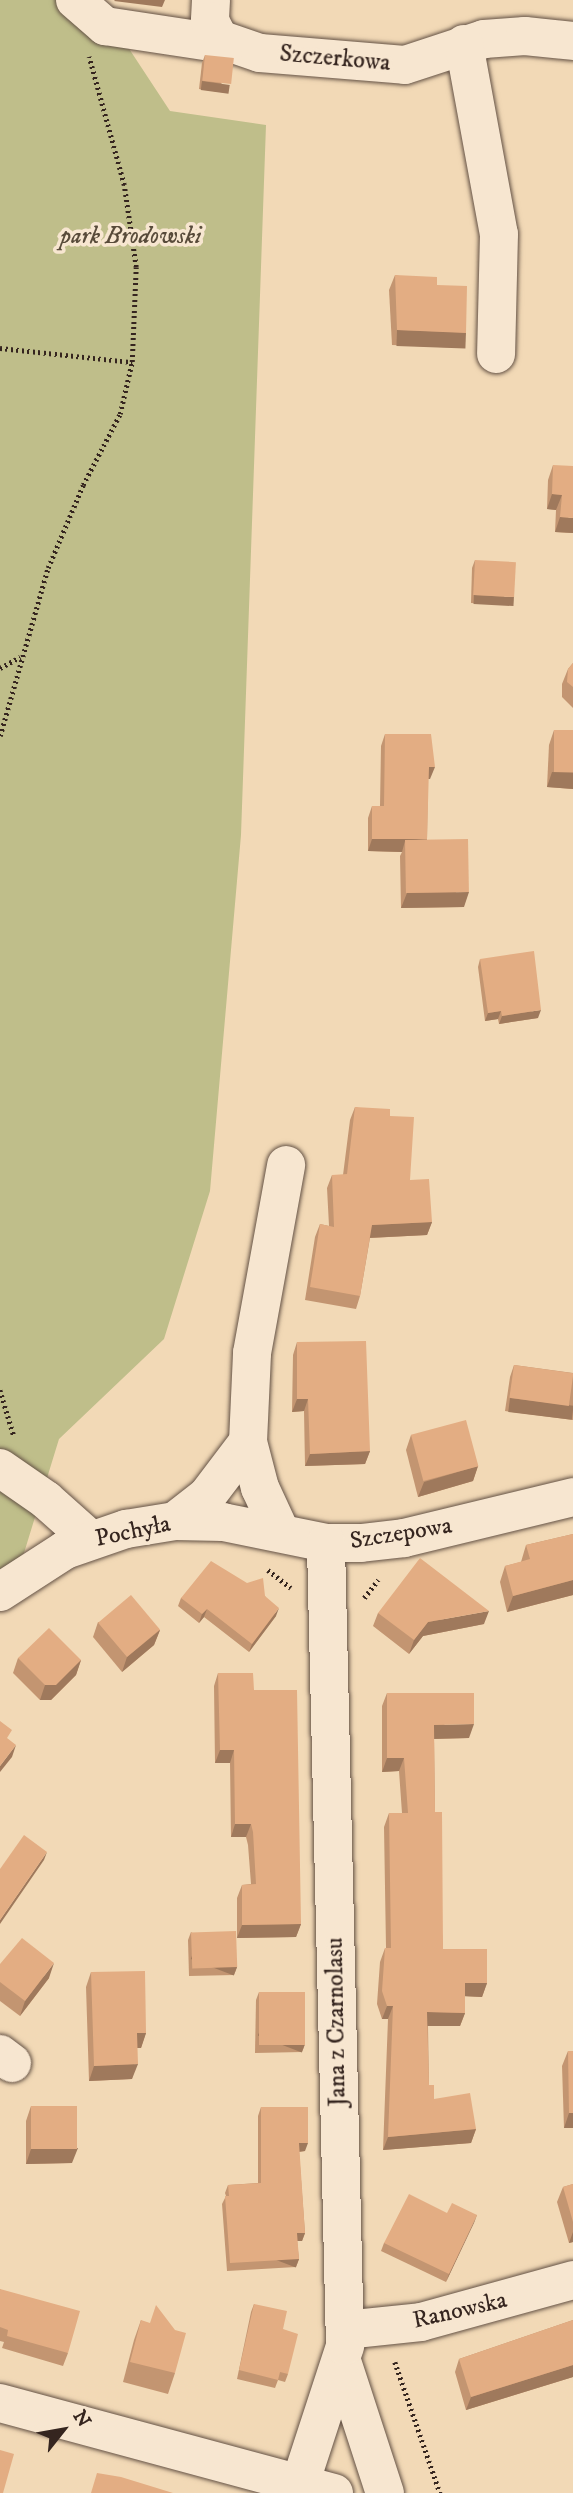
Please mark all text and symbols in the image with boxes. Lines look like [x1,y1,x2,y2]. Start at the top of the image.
street label: Szczerkowa [278,40,392,78]
park label: park Brodowski [61,223,201,251]
street label: Pochyła [93,1510,173,1554]
street label: Szczepowa [348,1512,454,1556]
street label: Jana z Czarnolasu [321,1937,353,2107]
street label: Ranowska [410,2286,510,2336]
north arrow [28,2395,98,2465]
text: N [68,2406,95,2432]

